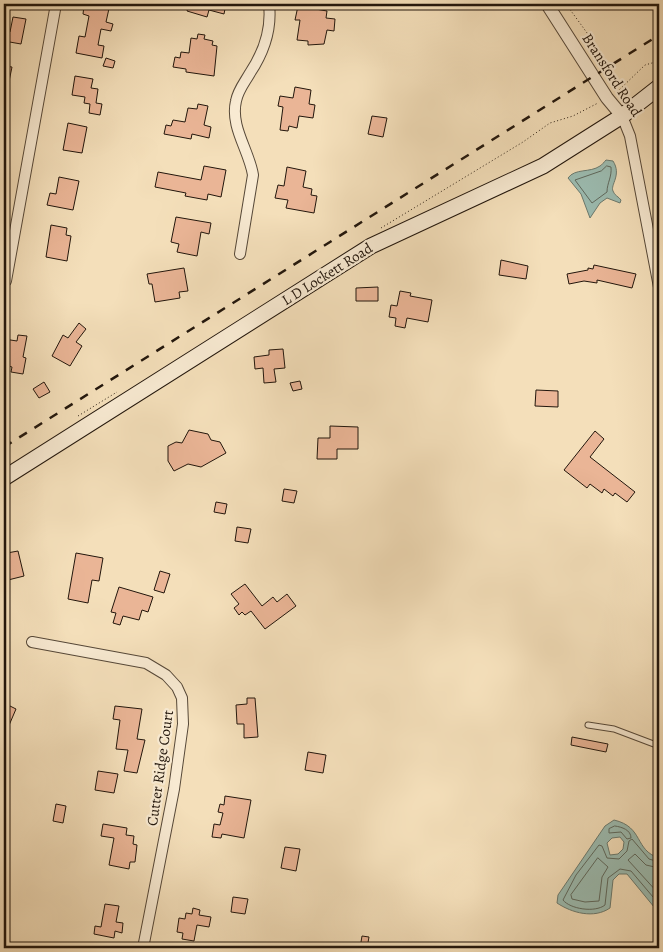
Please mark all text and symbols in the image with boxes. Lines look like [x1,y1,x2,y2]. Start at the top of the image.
street label: Bransford Road [578,29,647,121]
street label: L D Lockett Road [278,238,377,310]
street label: Cutter Ridge Court [142,709,178,827]

